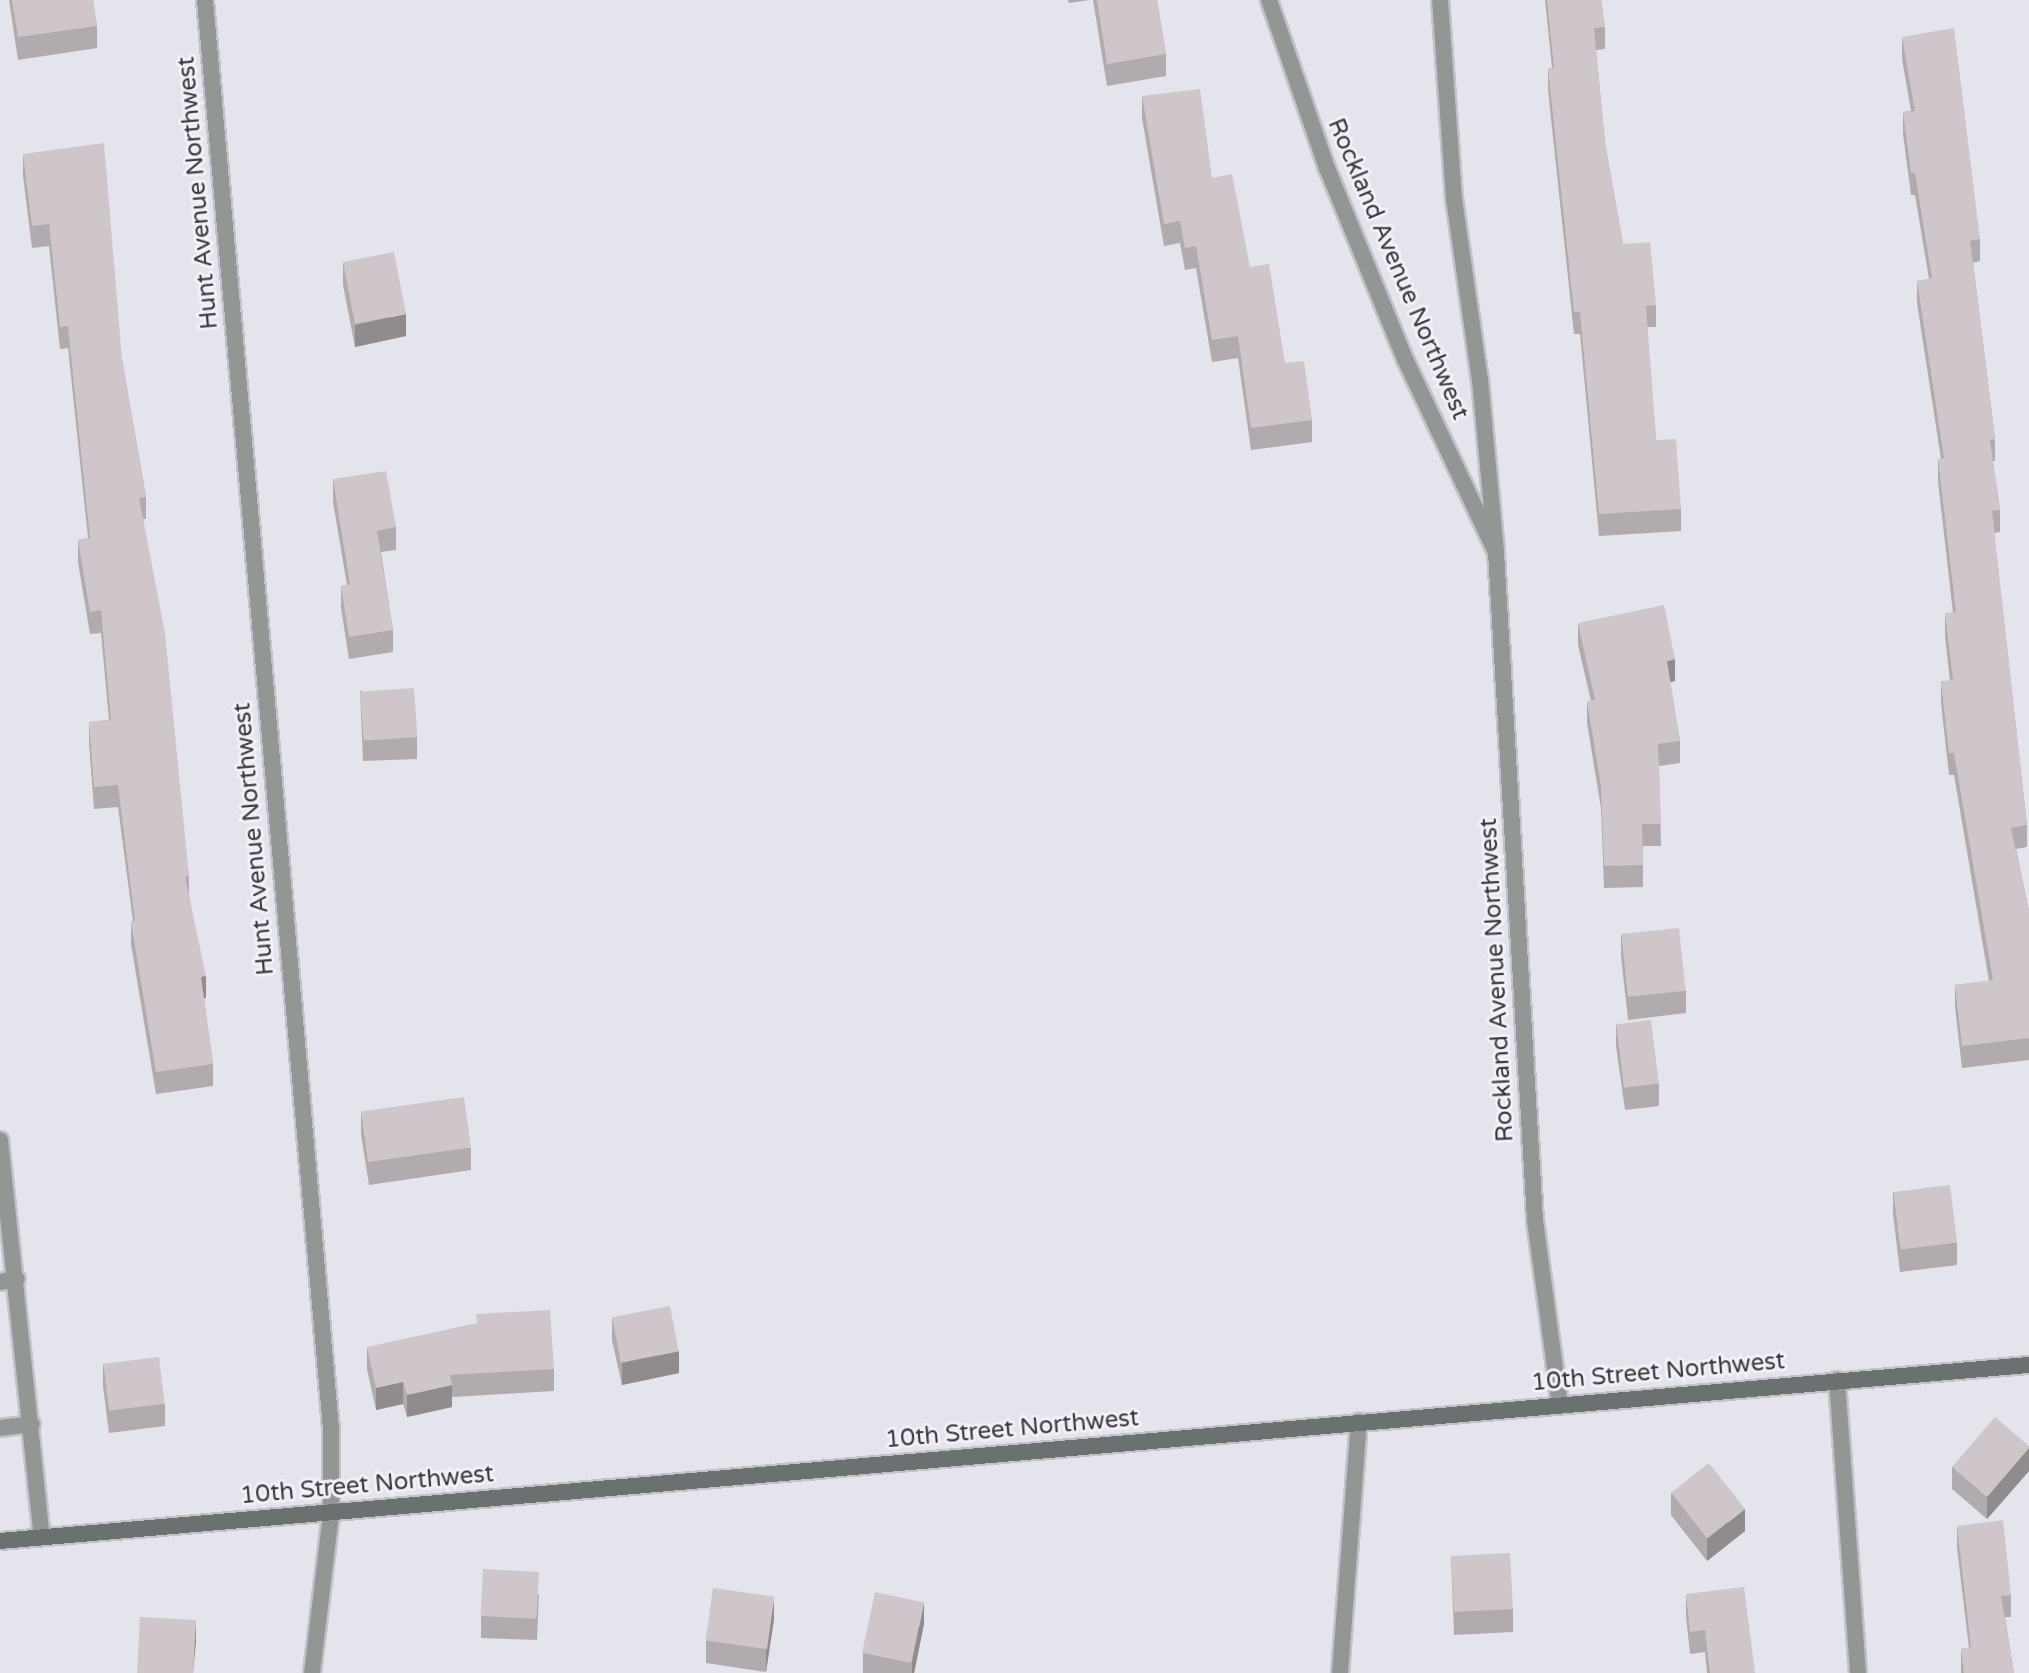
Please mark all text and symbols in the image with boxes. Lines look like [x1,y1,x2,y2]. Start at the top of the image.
street label: Hunt Avenue Northwest [172,55,224,331]
street label: Rockland Avenue Northwest [1321,114,1475,424]
street label: Hunt Avenue Northwest [228,701,280,977]
street label: Rockland Avenue Northwest [1474,817,1520,1143]
street label: 10th Street Northwest [1530,1347,1786,1397]
street label: 10th Street Northwest [884,1404,1140,1454]
street label: 10th Street Northwest [239,1460,495,1510]

